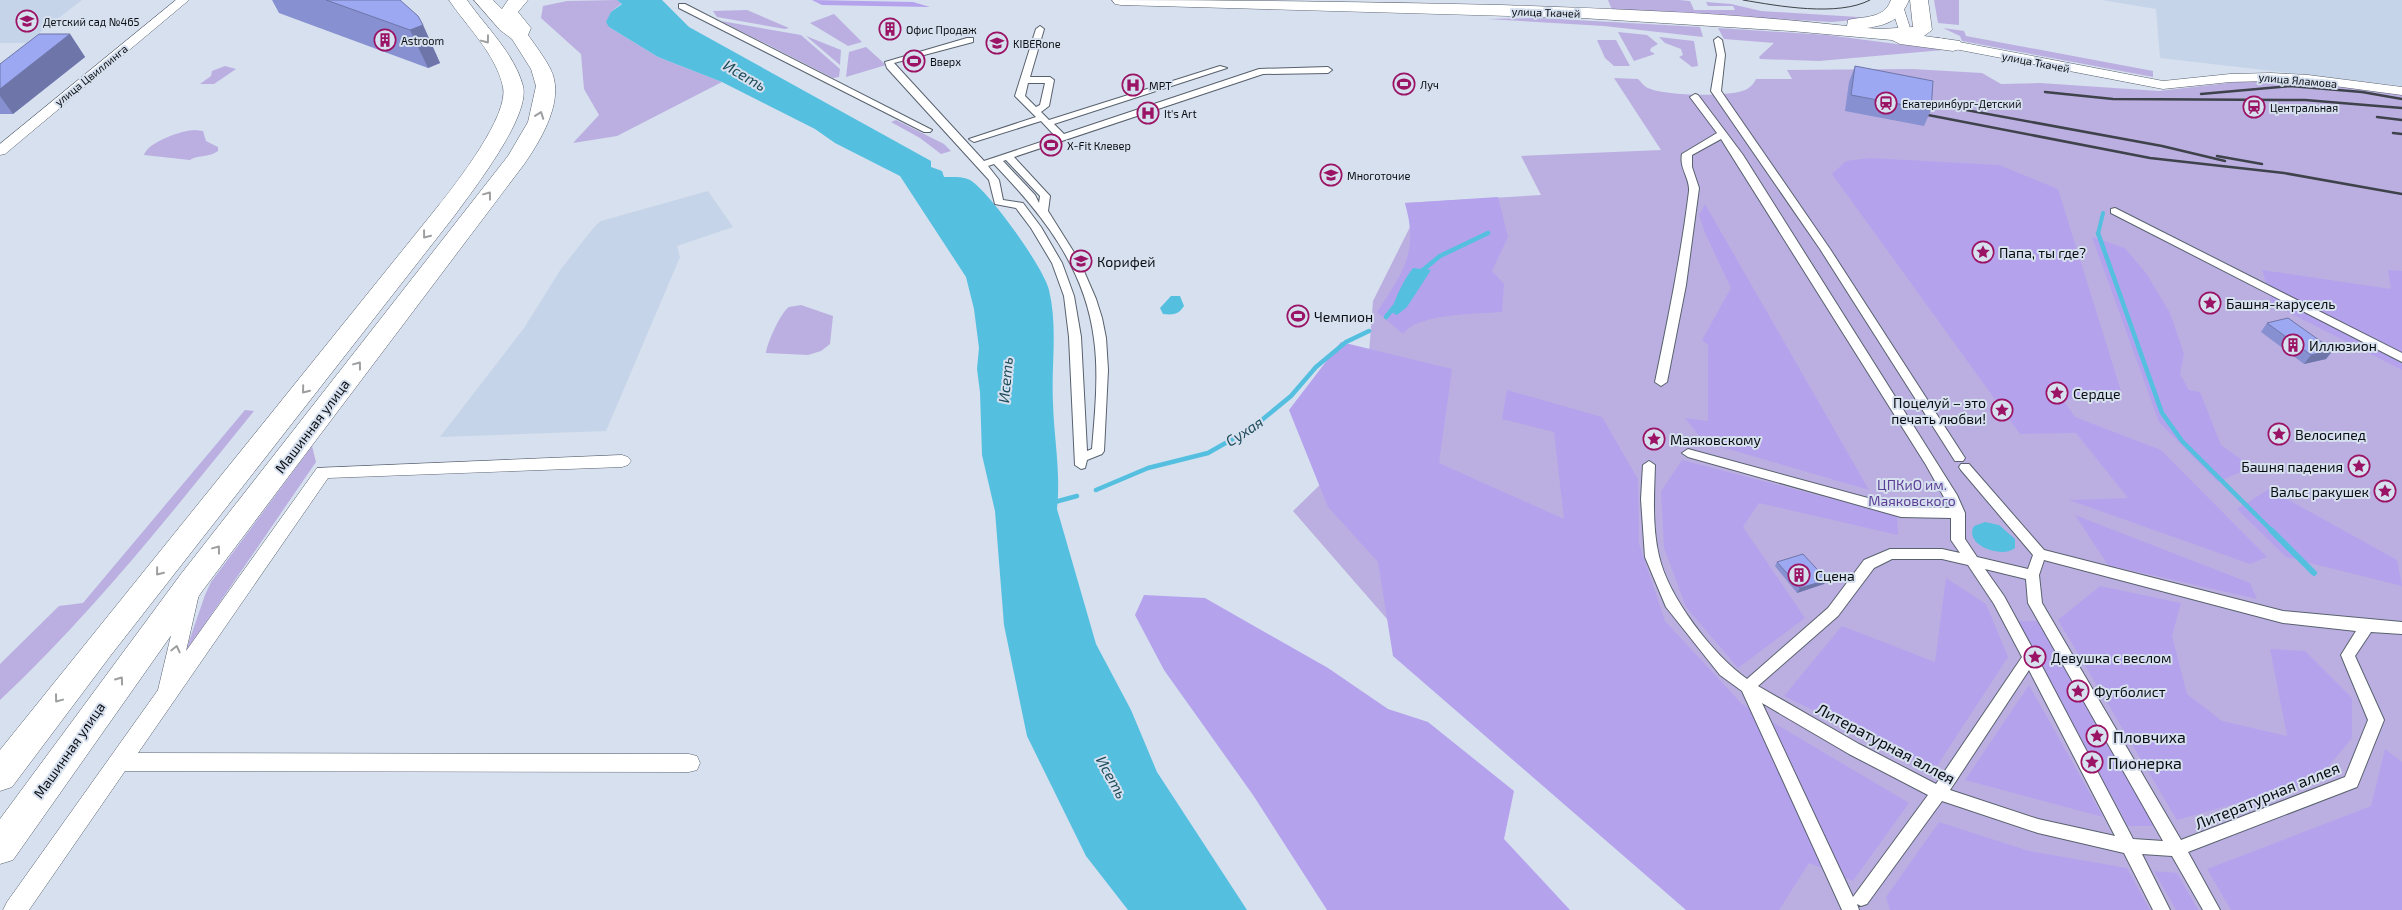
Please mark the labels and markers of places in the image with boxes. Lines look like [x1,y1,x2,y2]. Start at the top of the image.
school or university icon: Детский сад №465 [15,9,39,33]
place label: Детский сад №465 [43,15,140,28]
building icon: Офис Продаж [878,17,902,41]
place label: Офис Продаж [906,23,977,36]
building icon: Astroom [373,28,397,52]
school or university icon: KIBERone [985,31,1009,55]
place label: Astroom [401,34,444,47]
place label: KIBERone [1013,37,1061,50]
sports icon: Вверх [902,49,926,73]
place label: Вверх [930,55,961,68]
sports icon: Луч [1392,72,1416,96]
hospital icon: МРТ [1121,73,1145,97]
place label: Луч [1420,78,1439,92]
place label: МРТ [1149,79,1172,92]
station icon: Екатеринбург-Детский [1874,91,1898,115]
station icon: Центральная [2242,95,2266,119]
place label: Екатеринбург-Детский [1902,97,2021,111]
hospital icon: It's Art [1136,101,1160,125]
place label: Центральная [2270,101,2338,114]
place label: It's Art [1164,107,1197,120]
sports icon: X-Fit Клевер [1039,133,1063,157]
place label: X-Fit Клевер [1067,139,1131,152]
school or university icon: Многоточие [1319,163,1343,187]
place label: Многоточие [1347,169,1410,182]
place icon: Папа, ты где? [1971,240,1995,264]
place label: Папа, ты где? [1999,244,2086,261]
school or university icon: Корифей [1069,249,1093,273]
place label: Корифей [1097,253,1156,270]
place icon: Башня-карусель [2198,291,2222,315]
place label: Башня-карусель [2226,295,2336,312]
sports icon: Чемпион [1286,304,1310,328]
place label: Чемпион [1314,308,1373,325]
building icon: Иллюзион [2281,333,2305,357]
place label: Иллюзион [2309,337,2377,354]
place icon: Сердце [2045,381,2069,405]
place label: Сердце [2073,385,2121,402]
place label: Поцелуй – это печать любви! [1891,394,1986,427]
place icon: Поцелуй – это печать любви! [1990,398,2014,422]
place icon: Велосипед [2267,422,2291,446]
place label: Велосипед [2295,426,2366,443]
place icon: Маяковскому [1642,427,1666,451]
place label: Маяковскому [1670,431,1762,448]
place icon: Башня падения [2347,454,2371,478]
place label: Башня падения [2241,458,2343,475]
place icon: Вальс ракушек [2373,479,2397,503]
place label: Вальс ракушек [2270,483,2369,500]
building icon: Сцена [1787,563,1811,587]
place label: Сцена [1815,567,1855,584]
place icon: Девушка с веслом [2023,645,2047,669]
place label: Девушка с веслом [2051,649,2172,666]
place icon: Футболист [2066,679,2090,703]
place label: Футболист [2094,683,2166,700]
place icon: Пловчиха [2085,724,2109,748]
place label: Пловчиха [2113,727,2186,746]
place icon: Пионерка [2080,750,2104,774]
place label: Пионерка [2108,753,2182,772]

